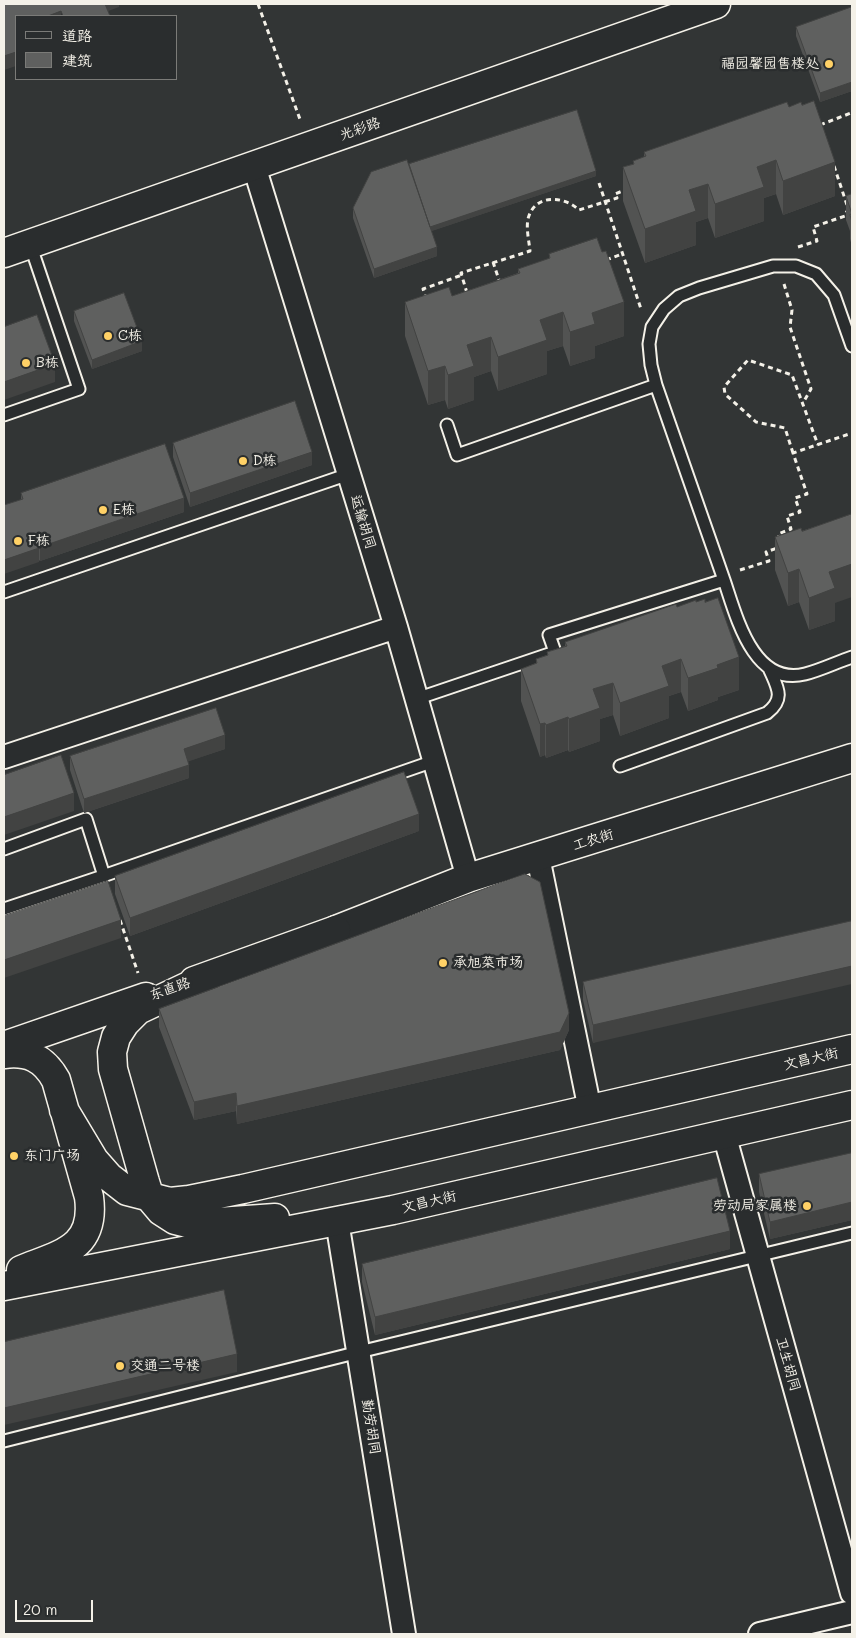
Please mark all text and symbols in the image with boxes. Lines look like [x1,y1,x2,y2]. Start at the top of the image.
legend [15,15,178,80]
text: 道路 [62,25,92,45]
text: 建筑 [62,50,92,70]
place label: 福园馨园售楼处 [721,56,819,72]
marker: 福园馨园售楼处 [823,58,835,70]
street label: 光彩路 [337,114,383,144]
place label: C栋 [118,328,142,344]
marker: C栋 [102,330,114,342]
place label: B栋 [36,355,59,371]
marker: B栋 [20,357,32,369]
place label: D栋 [253,453,277,469]
marker: D栋 [237,455,249,467]
street label: 运输胡同 [347,493,379,551]
place label: E栋 [113,502,135,518]
marker: E栋 [97,504,109,516]
place label: F栋 [28,533,50,549]
marker: F栋 [12,535,24,547]
street label: 工农街 [570,826,616,854]
place label: 承旭菜市场 [453,955,523,971]
marker: 承旭菜市场 [437,957,449,969]
street label: 东直路 [147,974,193,1004]
street label: 文昌大街 [782,1045,840,1073]
place label: 东门广场 [24,1148,80,1164]
marker: 东门广场 [8,1150,20,1162]
street label: 文昌大街 [400,1188,458,1216]
place label: 劳动局家属楼 [713,1198,797,1214]
marker: 劳动局家属楼 [801,1200,813,1212]
street label: 卫生胡同 [772,1335,804,1393]
place label: 交通二号楼 [130,1358,200,1374]
marker: 交通二号楼 [114,1360,126,1372]
street label: 勤劳胡同 [358,1398,384,1456]
scale bar [18,1590,95,1622]
text: 20 m [23,1599,57,1619]

